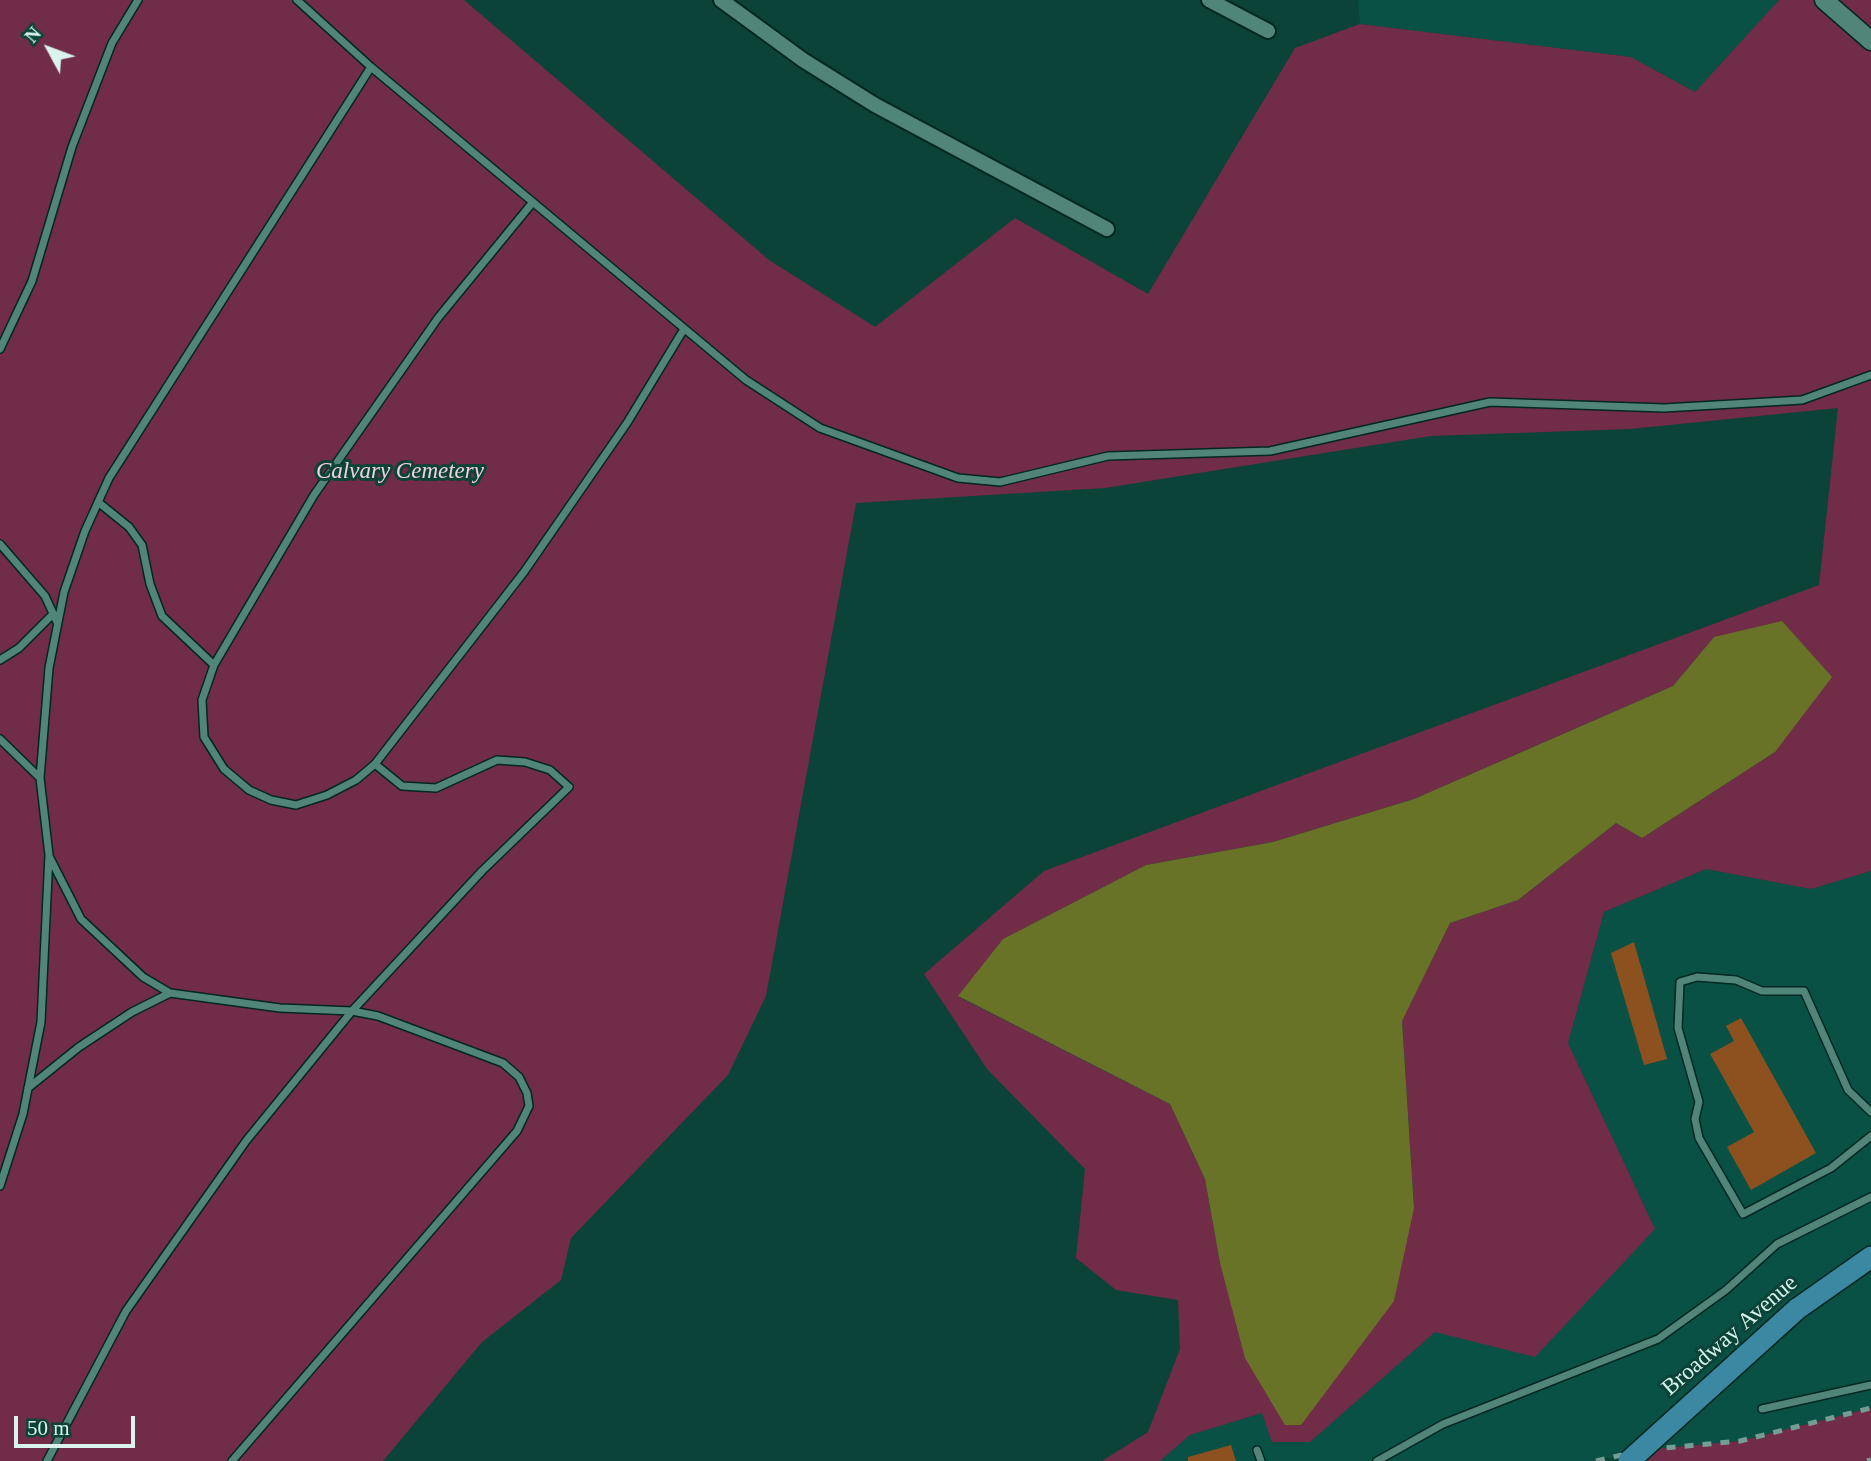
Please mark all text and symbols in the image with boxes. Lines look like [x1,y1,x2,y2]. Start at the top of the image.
north arrow [14,14,84,84]
text: N [20,23,45,47]
park label: Calvary Cemetery [316,458,484,486]
street label: Broadway Avenue [1657,1270,1803,1402]
scale bar [18,1402,138,1446]
text: 50 m [27,1416,70,1440]

